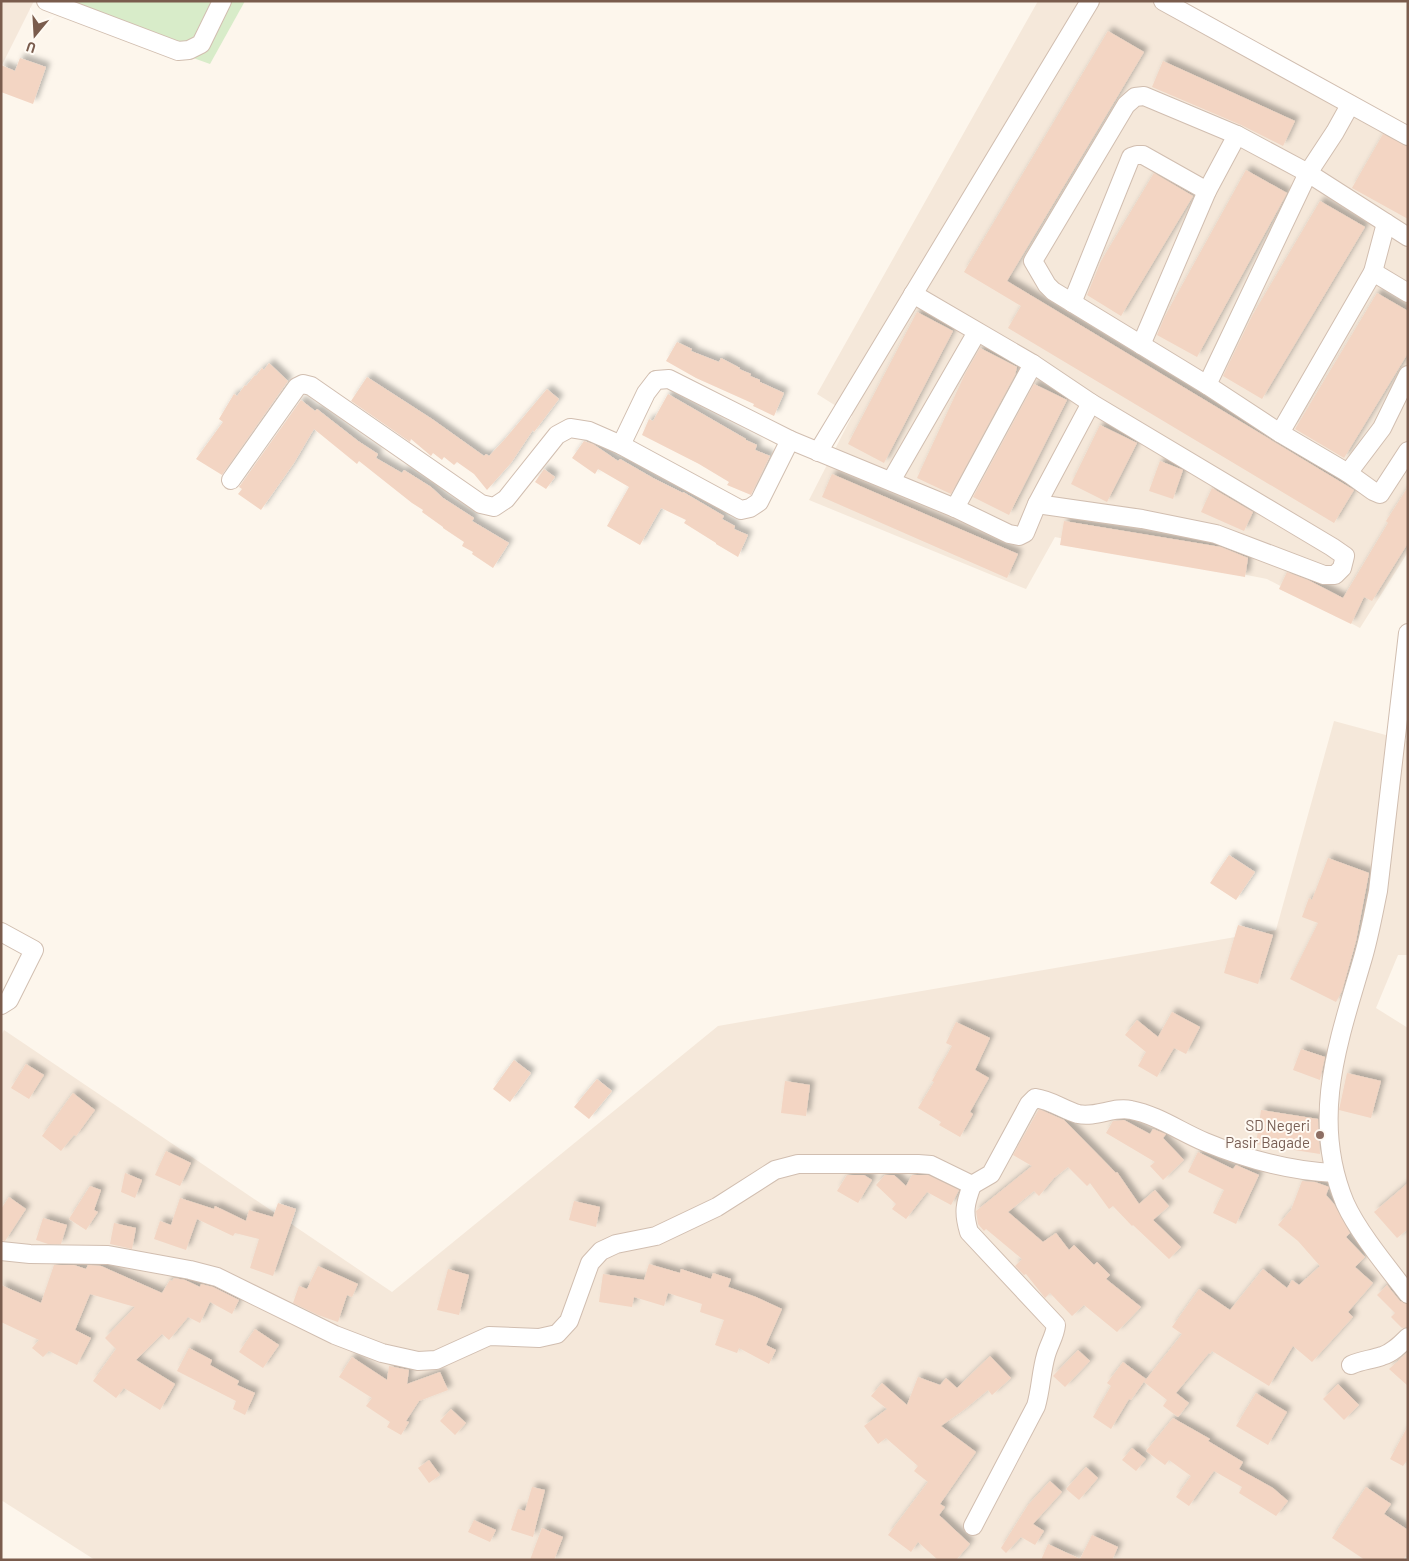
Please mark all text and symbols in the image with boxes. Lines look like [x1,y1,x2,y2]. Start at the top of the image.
north arrow [10,10,60,60]
text: U [24,38,38,57]
place label: SD Negeri Pasir Bagade [1225,1116,1310,1151]
marker: SD Negeri Pasir Bagade [1314,1129,1326,1141]

